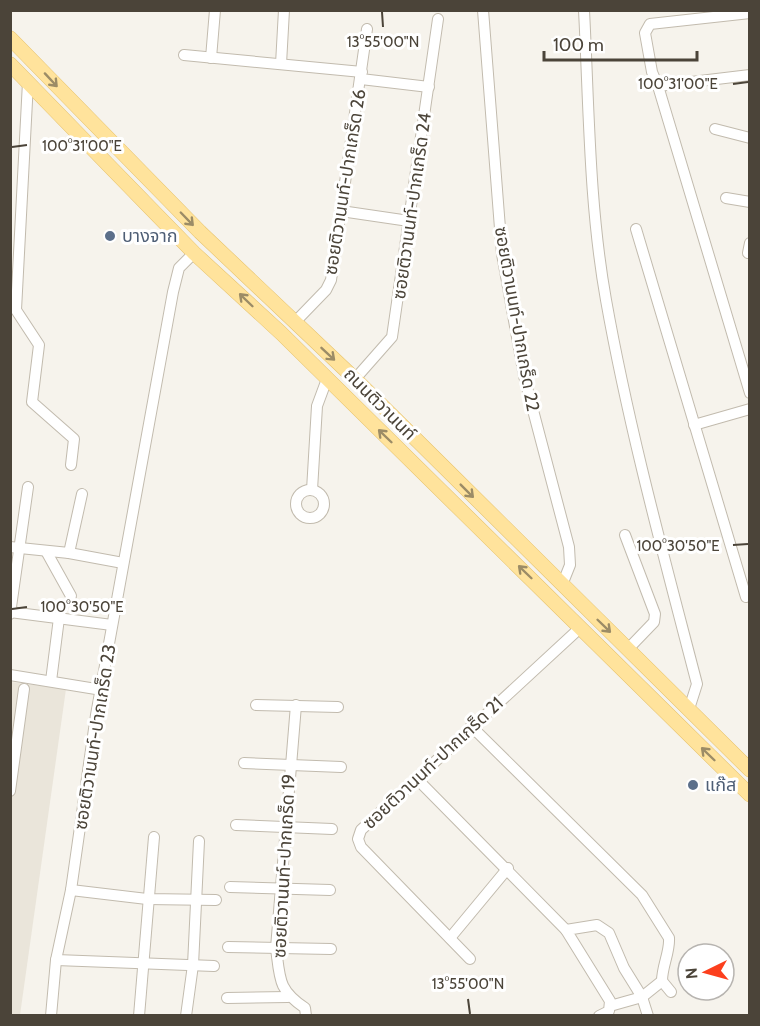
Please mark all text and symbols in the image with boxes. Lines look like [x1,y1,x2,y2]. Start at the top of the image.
scale bar [544,24,697,62]
text: 13°55'00"N [347,33,419,51]
text: 100 m [553,34,604,56]
one-way arrow [44,72,59,87]
text: 100°31'00"E [638,75,718,93]
street label: ซอยติวานนท์-ปากเกร็ด 26 [319,87,371,277]
street label: ซอยติวานนท์-ปากเกร็ด 24 [388,111,436,301]
text: 100°31'00"E [42,137,122,155]
one-way arrow [180,212,195,227]
place label: บางจาก [122,225,178,247]
street label: ซอยติวานนท์-ปากเกร็ด 22 [490,225,544,413]
marker: บางจาก [103,229,117,243]
one-way arrow [239,293,254,307]
one-way arrow [321,347,336,361]
street label: ถนนติวานนท์ [339,363,421,445]
one-way arrow [378,429,393,443]
one-way arrow [460,483,475,498]
text: 100°30'50"E [636,537,720,555]
one-way arrow [517,565,532,580]
text: 100°30'50"E [40,598,124,616]
one-way arrow [597,619,612,633]
street label: ซอยติวานนท์-ปากเกร็ด 23 [69,643,121,831]
street label: ซอยติวานนท์-ปากเกร็ด 21 [358,692,508,834]
one-way arrow [700,747,715,762]
street label: ซอยติวานนท์-ปากเกร็ด 19 [268,773,300,959]
place label: แก๊ส [705,774,736,796]
marker: แก๊ส [686,778,700,792]
north arrow [676,942,736,1002]
text: N [682,967,702,980]
text: 13°55'00"N [432,975,504,993]

